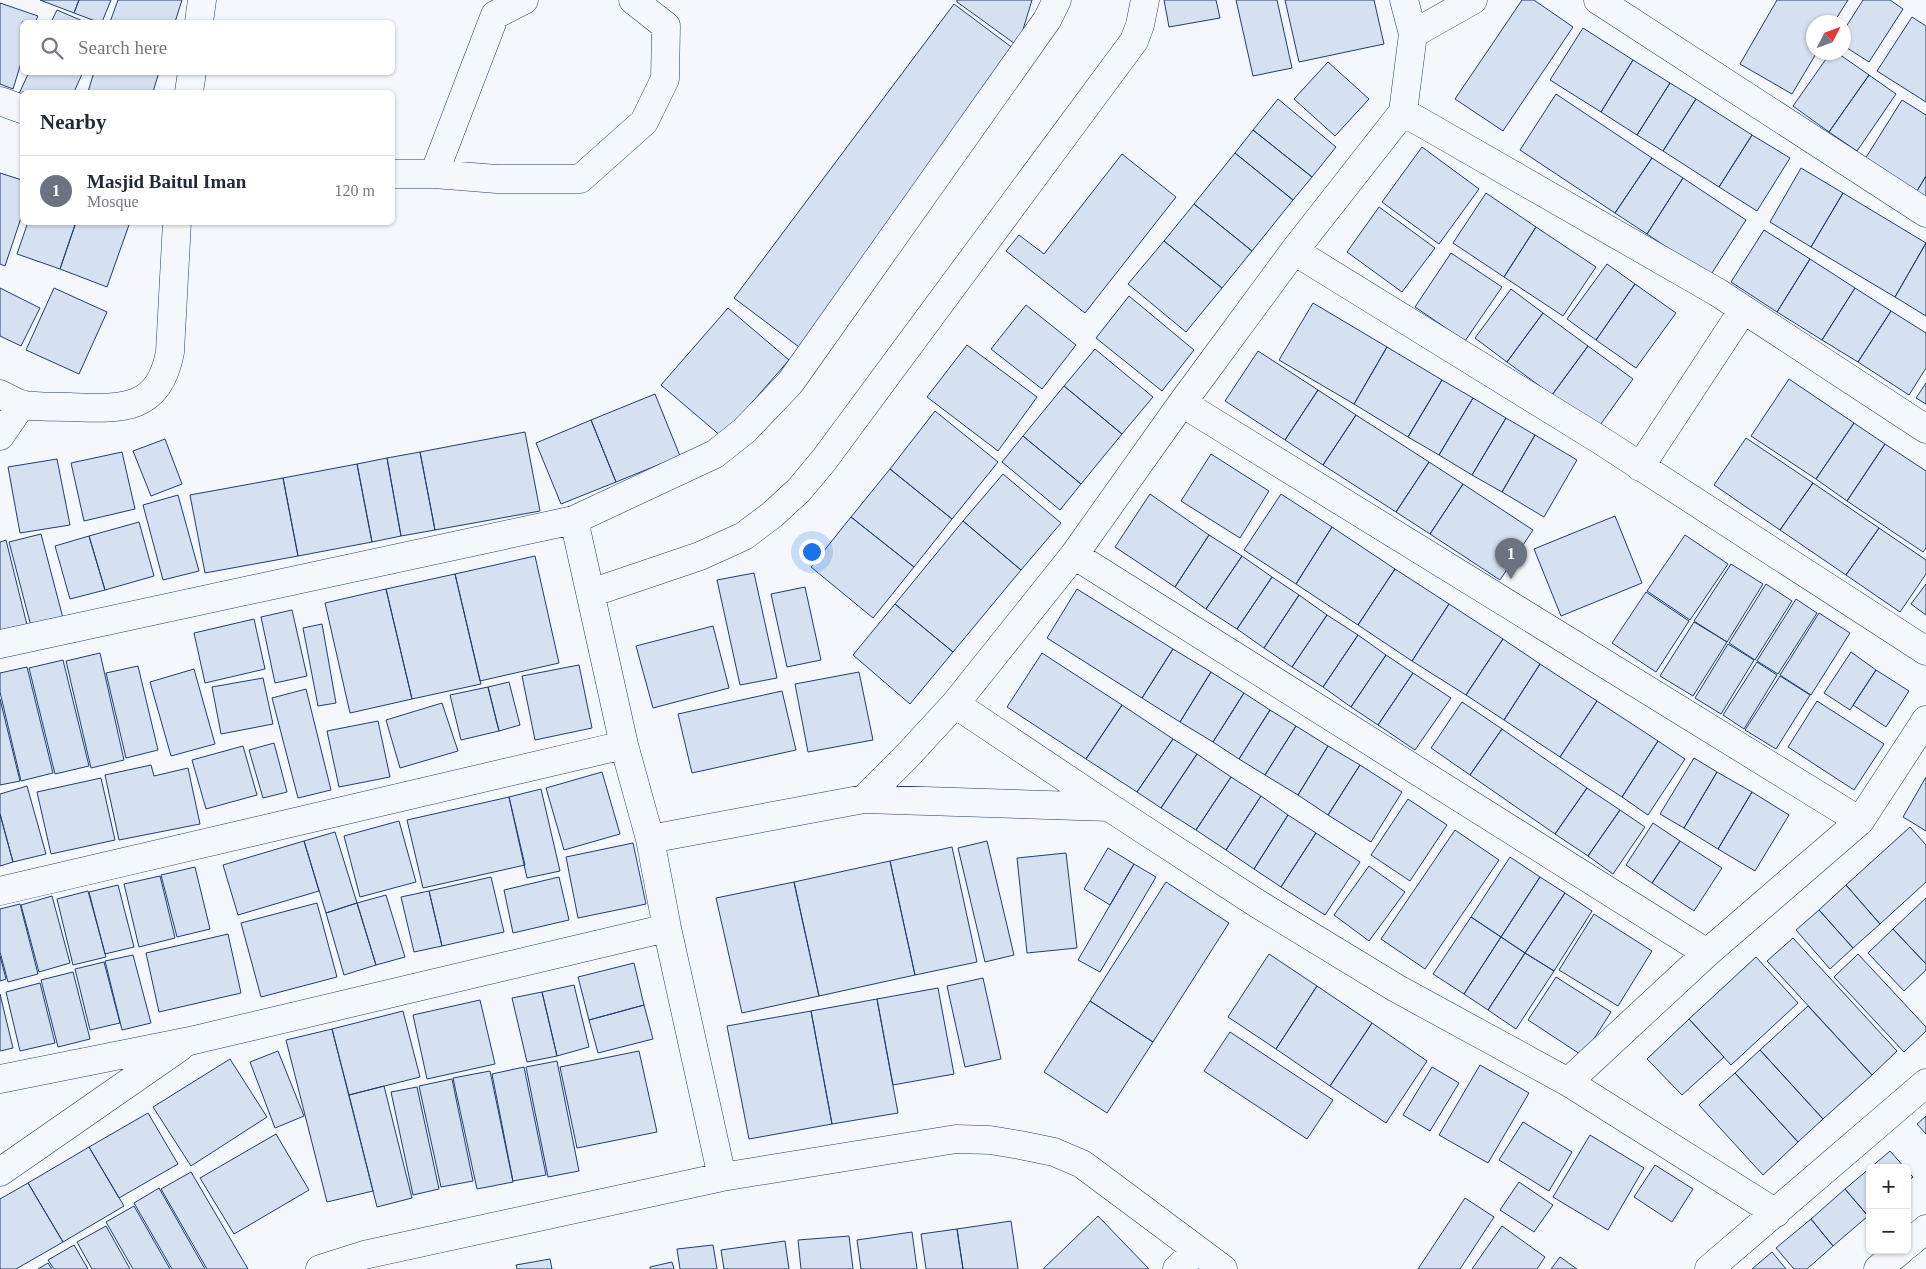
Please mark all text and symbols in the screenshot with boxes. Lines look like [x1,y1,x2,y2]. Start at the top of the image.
north arrow [1806,15,1851,60]
search box [20,20,395,75]
icon: search [38,34,66,62]
text: Search here [78,37,167,58]
text: Nearby [40,110,107,134]
text: Masjid Baitul Iman [87,171,246,192]
text: 1 [52,182,60,199]
text: 120 m [335,182,375,199]
text: Mosque [87,193,139,210]
pin: 1 [1495,538,1527,579]
your location [799,539,825,565]
map controls [1866,1164,1911,1254]
button: + [1866,1164,1911,1209]
button: − [1866,1209,1911,1254]

